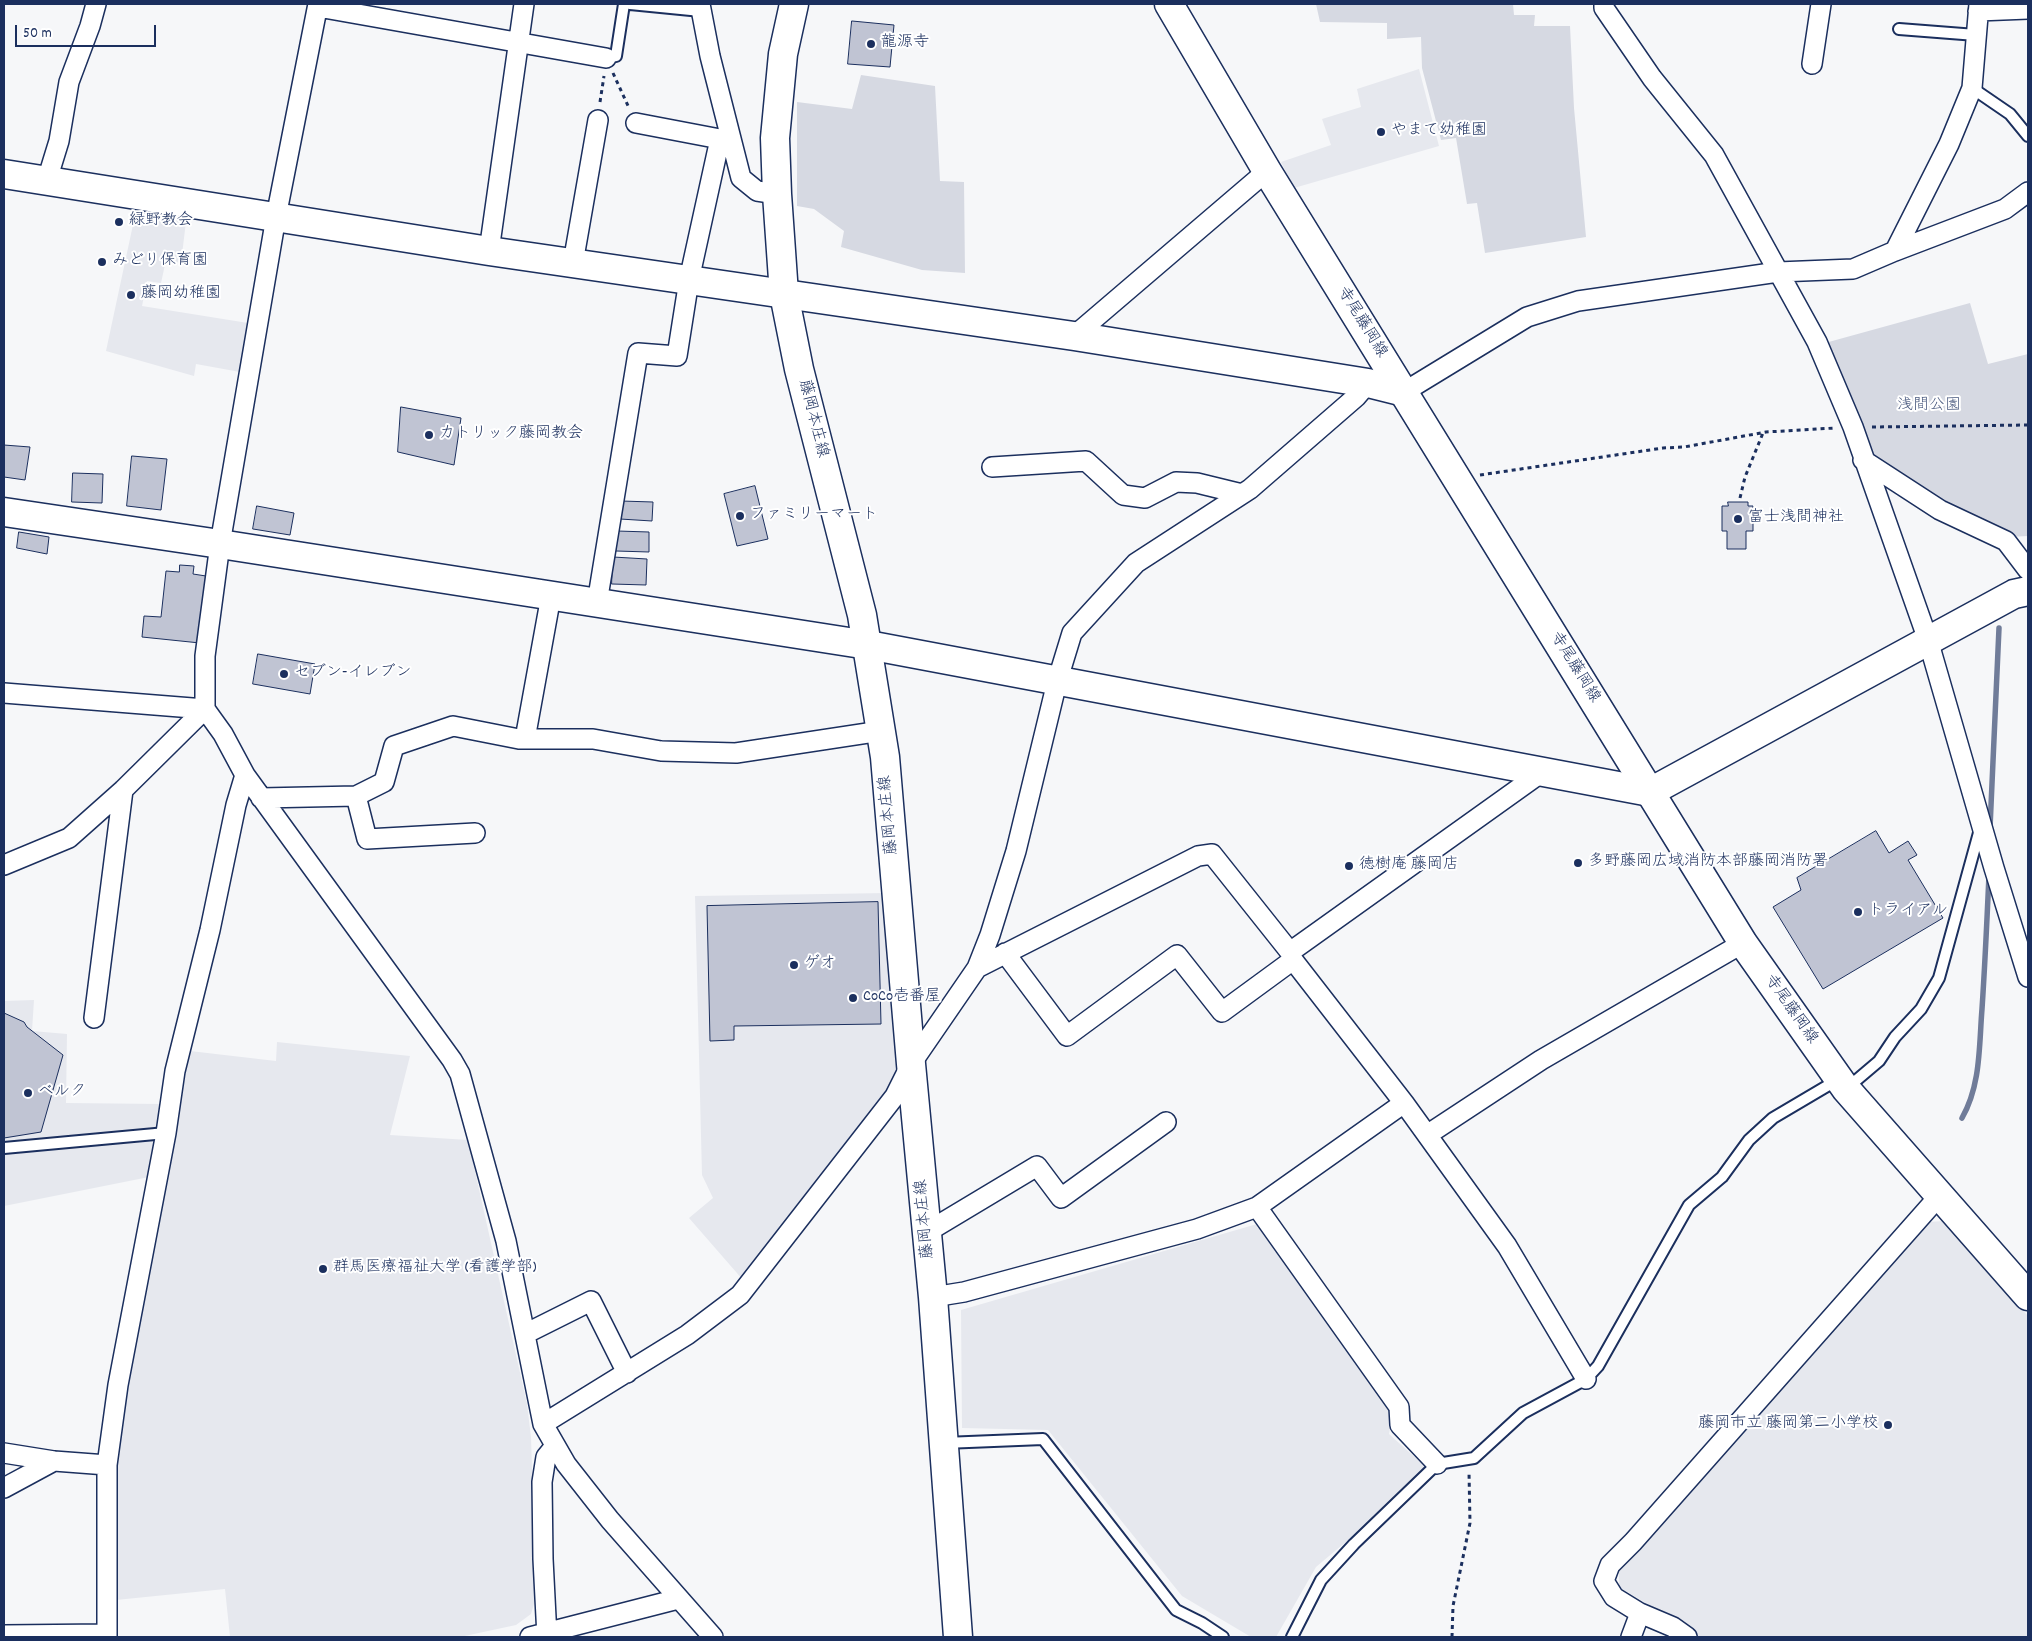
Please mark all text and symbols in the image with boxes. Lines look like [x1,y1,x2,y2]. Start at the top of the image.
scale bar [18,15,159,47]
text: 50 m [23,23,52,45]
place label: 龍源寺 [881,34,929,54]
marker: 龍源寺 [865,38,877,50]
place label: やまて幼稚園 [1391,122,1487,142]
marker: やまて幼稚園 [1375,126,1387,138]
place label: 緑野教会 [129,212,193,232]
marker: 緑野教会 [113,216,125,228]
place label: みどり保育園 [112,252,208,272]
marker: みどり保育園 [96,256,108,268]
street label: 寺尾藤岡線 [1332,284,1390,362]
place label: 藤岡幼稚園 [141,285,221,305]
marker: 藤岡幼稚園 [125,289,137,301]
street label: 藤岡本庄線 [793,378,831,460]
park label: 浅間公園 [1897,397,1961,417]
place label: カトリック藤岡教会 [439,425,583,445]
marker: カトリック藤岡教会 [423,429,435,441]
place label: ファミリーマート [750,506,878,526]
place label: 富士浅間神社 [1748,509,1844,529]
marker: ファミリーマート [734,510,746,522]
marker: 富士浅間神社 [1732,513,1744,525]
street label: 寺尾藤岡線 [1545,629,1603,707]
place label: セブン-イレブン [294,664,411,684]
marker: セブン-イレブン [278,668,290,680]
street label: 藤岡本庄線 [877,774,903,856]
place label: 多野藤岡広域消防本部藤岡消防署 [1588,853,1828,873]
place label: 徳樹庵 藤岡店 [1359,856,1459,876]
marker: 多野藤岡広域消防本部藤岡消防署 [1572,857,1584,869]
marker: 徳樹庵 藤岡店 [1343,860,1355,872]
place label: トライアル [1868,902,1948,922]
marker: トライアル [1852,906,1864,918]
place label: ゲオ [804,955,836,975]
marker: ゲオ [788,959,800,971]
street label: 寺尾藤岡線 [1759,972,1821,1048]
place label: CoCo壱番屋 [863,988,941,1008]
marker: CoCo壱番屋 [847,992,859,1004]
place label: ベルク [38,1083,86,1103]
marker: ベルク [22,1087,34,1099]
street label: 藤岡本庄線 [913,1178,939,1260]
place label: 群馬医療福祉大学 (看護学部) [333,1259,537,1279]
marker: 群馬医療福祉大学 (看護学部) [317,1263,329,1275]
place label: 藤岡市立 藤岡第二小学校 [1698,1415,1878,1435]
marker: 藤岡市立 藤岡第二小学校 [1882,1419,1894,1431]

